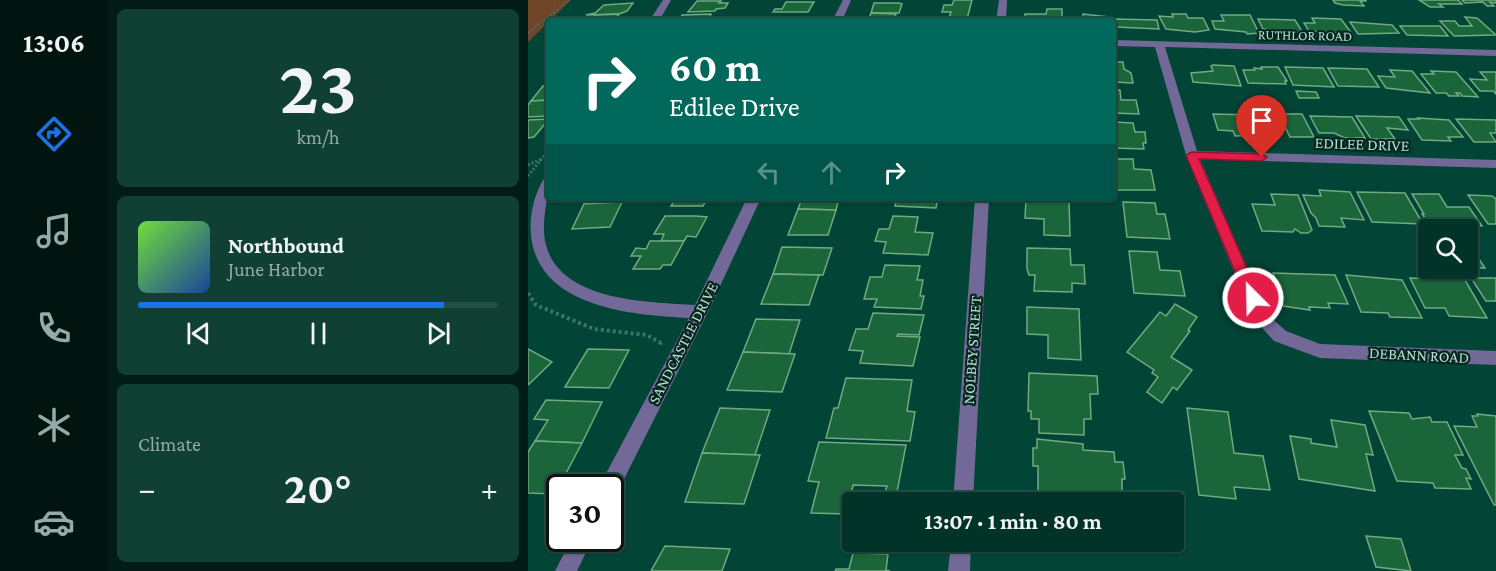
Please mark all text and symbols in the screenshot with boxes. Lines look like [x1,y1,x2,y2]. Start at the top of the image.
street label: RUTHLOR ROAD [1258,26,1352,44]
text: 13:06 [23,28,85,58]
icon: right [570,42,648,120]
text: 23 [279,43,357,130]
text: 60 m [669,43,761,90]
text: Edilee Drive [669,92,800,122]
pin [1236,95,1287,157]
icon: arrive [1245,104,1278,137]
icon: directions [33,113,75,155]
text: km/h [296,126,340,148]
street label: EDILEE DRIVE [1314,134,1410,154]
icon: left [752,156,785,189]
icon: ahead [815,156,848,189]
icon: right [878,156,911,189]
icon: music [33,210,75,252]
map controls [1418,219,1478,279]
button: search [1418,219,1478,279]
text: Northbound [228,233,344,258]
text: June Harbor [228,258,325,280]
position arrow [1221,266,1285,330]
street label: SANDCASTLE DRIVE [645,279,721,407]
street label: NOLBEY STREET [960,295,984,405]
icon: phone [33,307,75,349]
icon: previous [182,317,215,350]
icon: pause [302,317,335,350]
icon: next [422,317,455,350]
street label: DEBANN ROAD [1368,344,1470,366]
icon: climate [33,404,75,446]
text: Climate [138,433,201,455]
text: 20° [284,463,352,513]
text: − [138,470,155,507]
text: + [481,470,498,507]
speed limit sign: 30 [546,474,624,552]
icon: car [33,501,75,543]
text: 13:07 · 1 min · 80 m [924,509,1102,534]

